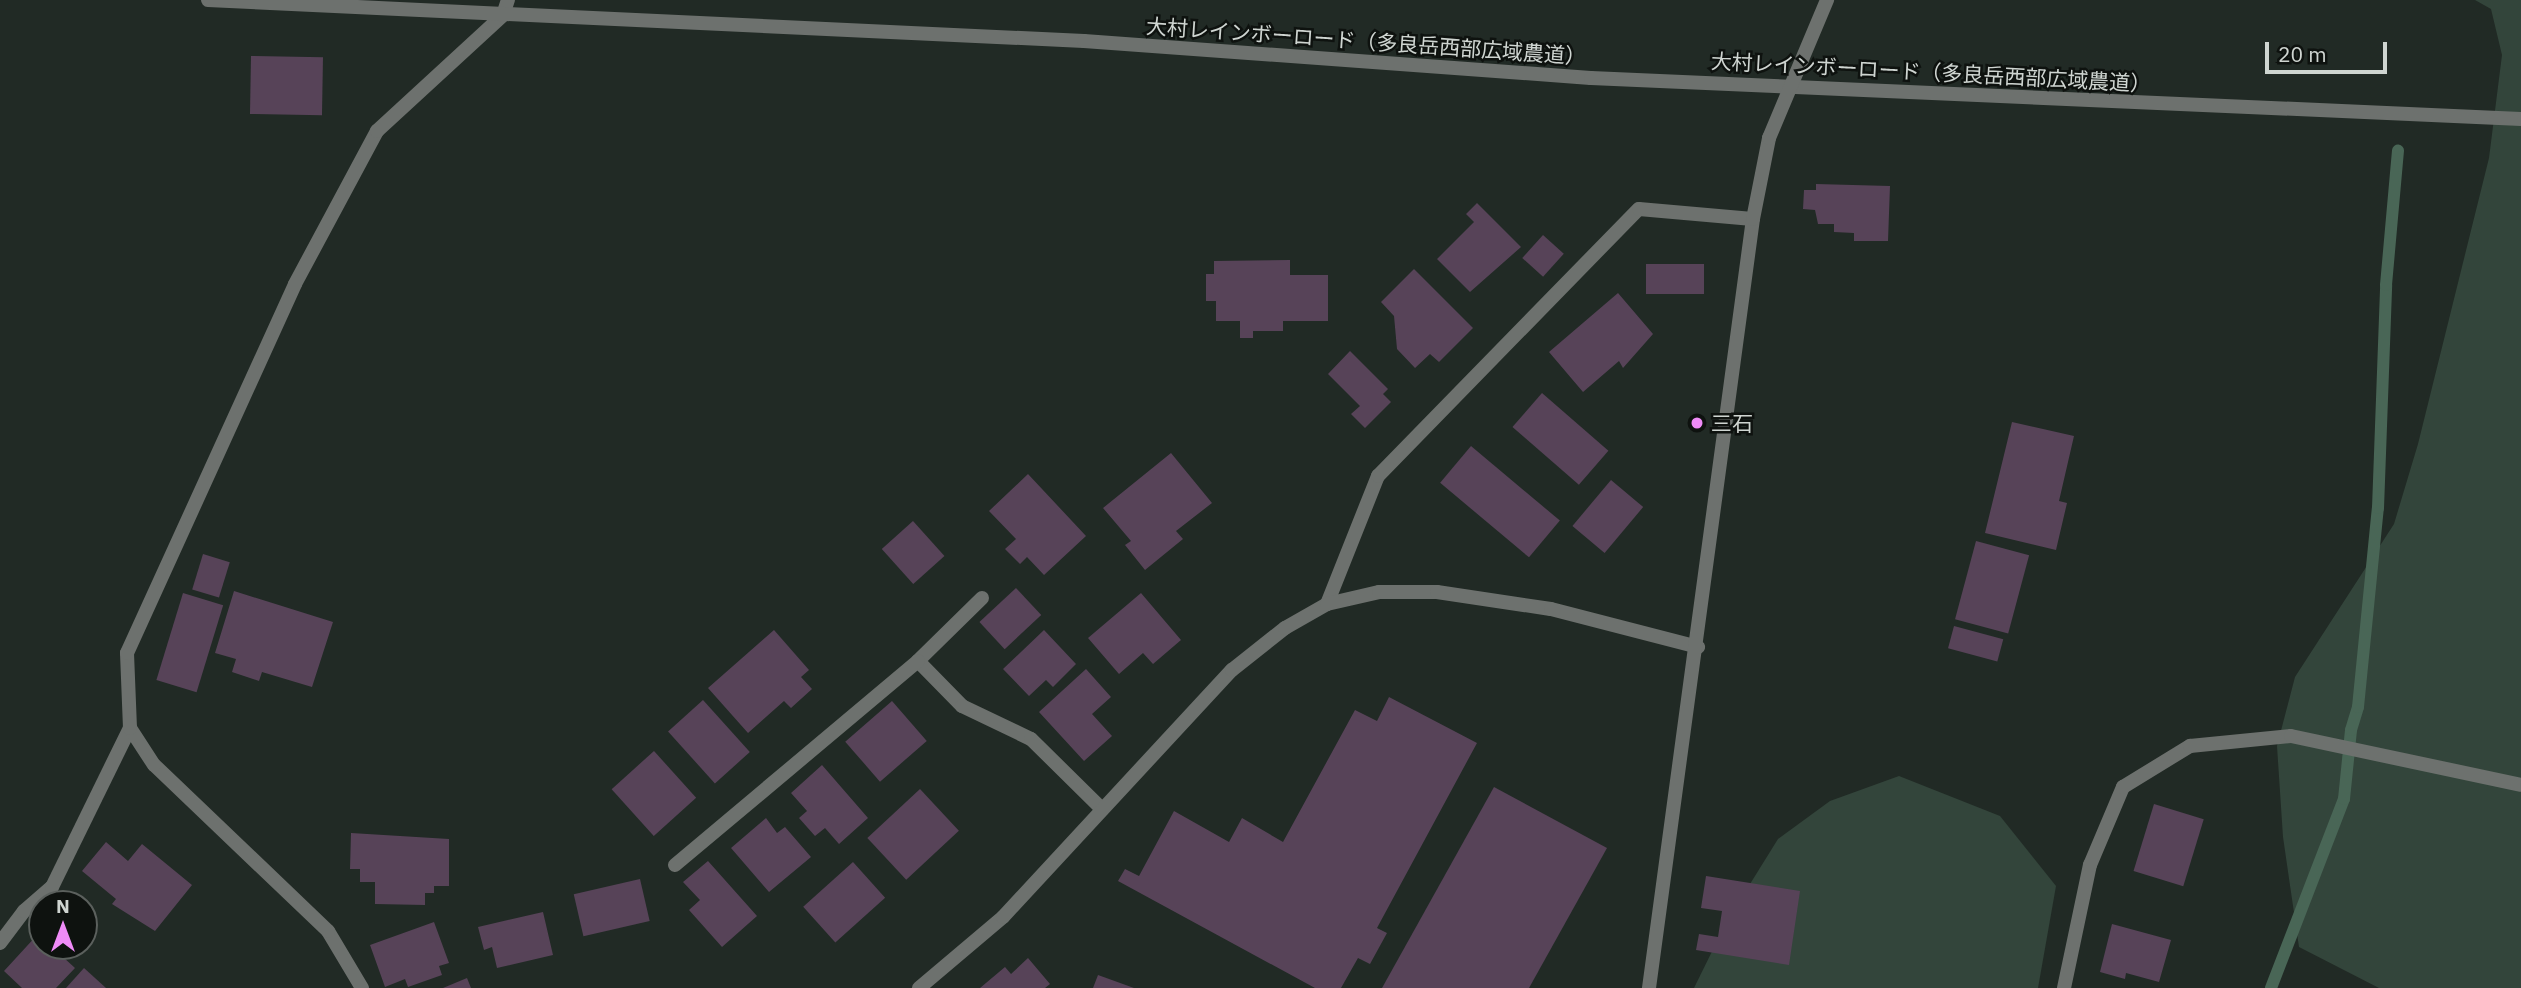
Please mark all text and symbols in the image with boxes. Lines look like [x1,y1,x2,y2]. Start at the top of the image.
street label: 大村レインボーロード（多良岳西部広域農道） [1145,13,1587,69]
scale bar [2269,28,2392,72]
text: 20 m [2278,40,2327,68]
street label: 大村レインボーロード（多良岳西部広域農道） [1710,48,2152,96]
place label: 三石 [1711,410,1753,436]
marker: 三石 [1689,415,1705,431]
north arrow [28,890,98,960]
text: N [56,894,70,918]

